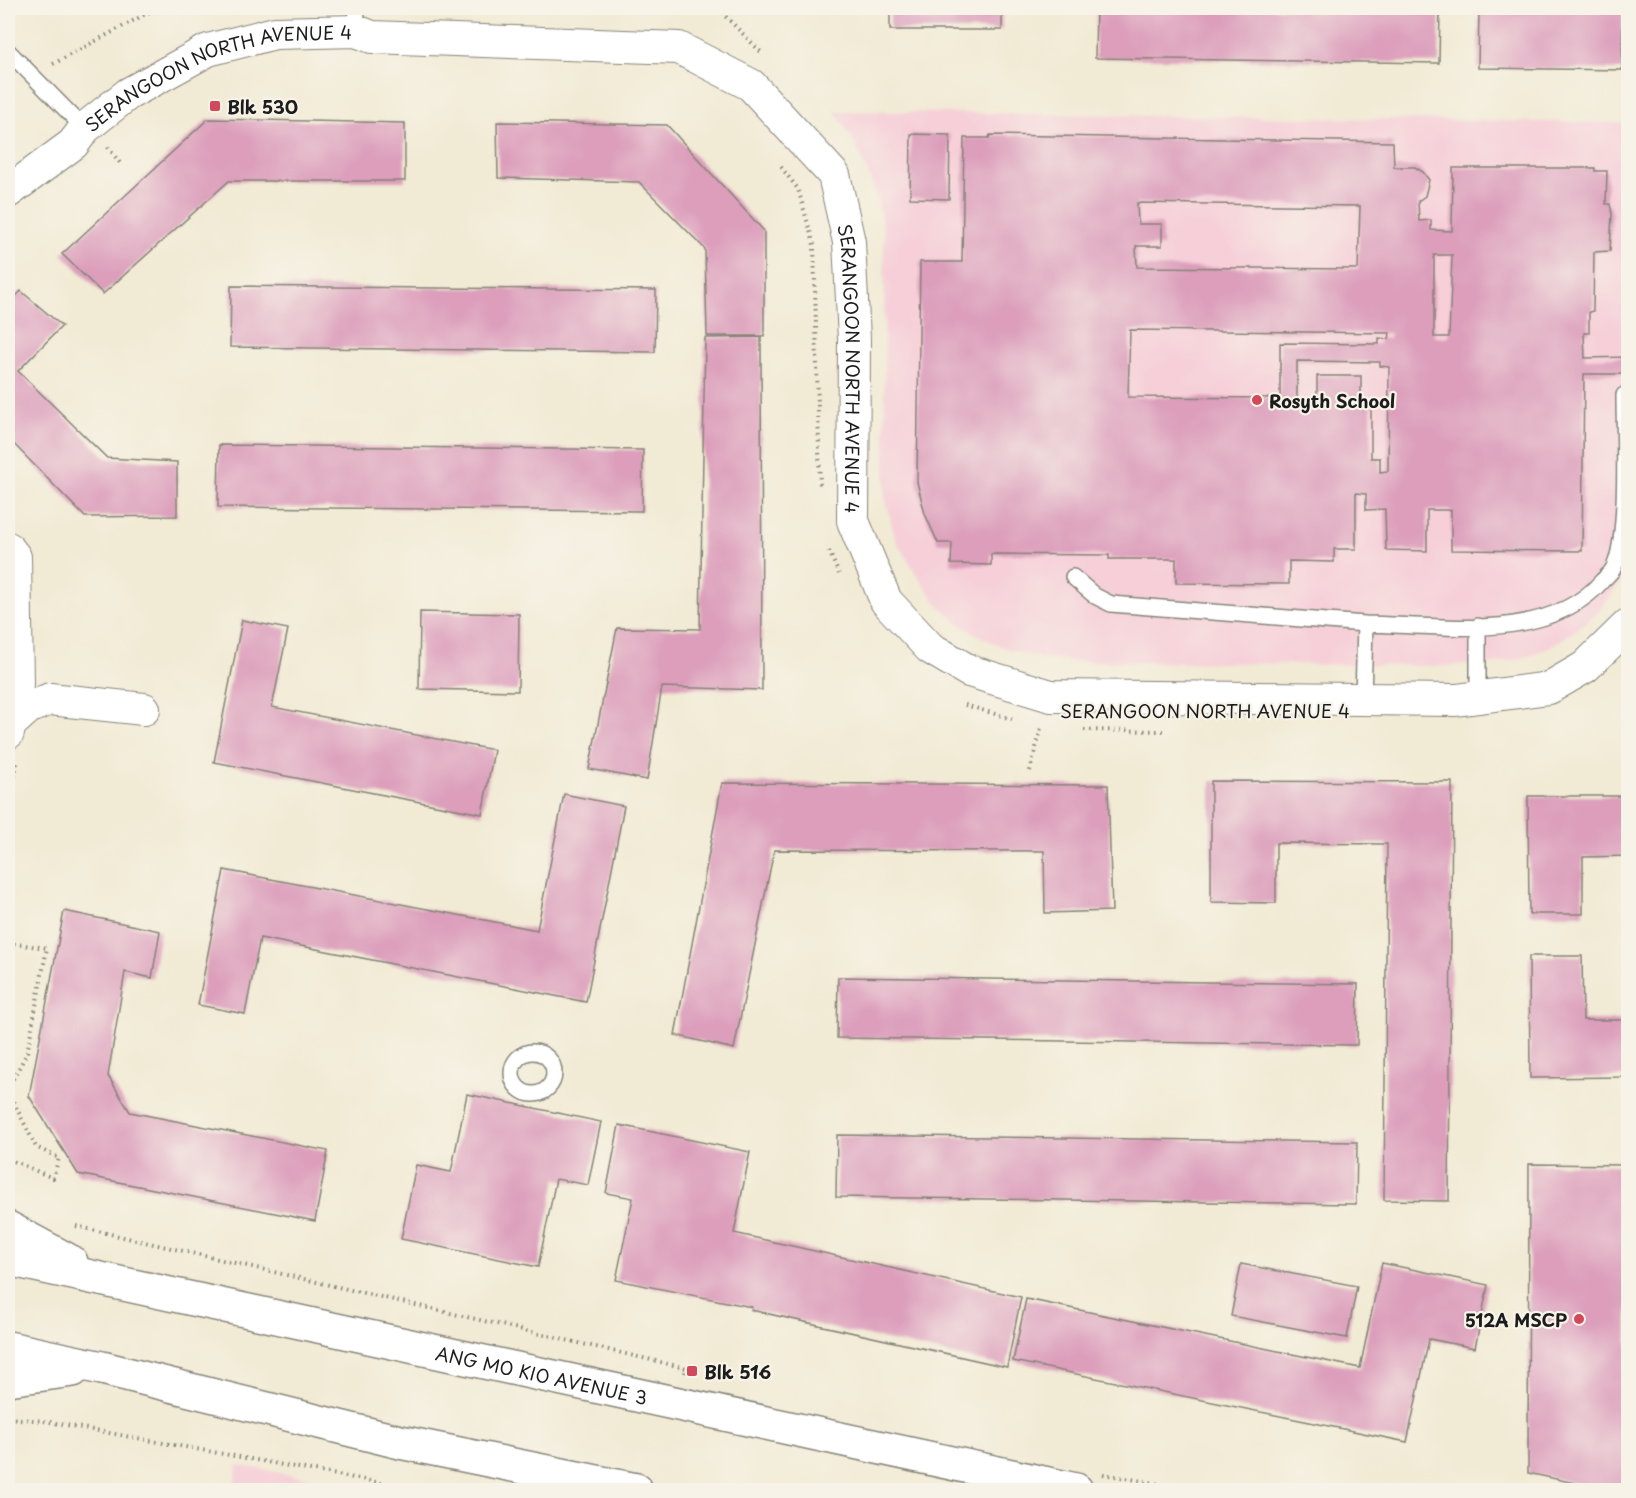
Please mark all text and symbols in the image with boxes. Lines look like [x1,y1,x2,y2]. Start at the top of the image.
street label: SERANGOON NORTH AVENUE 4 [78,18,352,137]
place label: Blk 530 [227,93,298,120]
marker: Blk 530 [208,99,222,113]
street label: SERANGOON NORTH AVENUE 4 [832,221,868,514]
place label: Rosyth School [1269,387,1395,414]
marker: Rosyth School [1250,393,1264,407]
street label: SERANGOON NORTH AVENUE 4 [1060,697,1350,724]
place label: 512A MSCP [1465,1306,1567,1333]
marker: 512A MSCP [1572,1312,1586,1326]
street label: ANG MO KIO AVENUE 3 [433,1338,650,1410]
place label: Blk 516 [704,1358,771,1385]
marker: Blk 516 [685,1364,699,1378]

